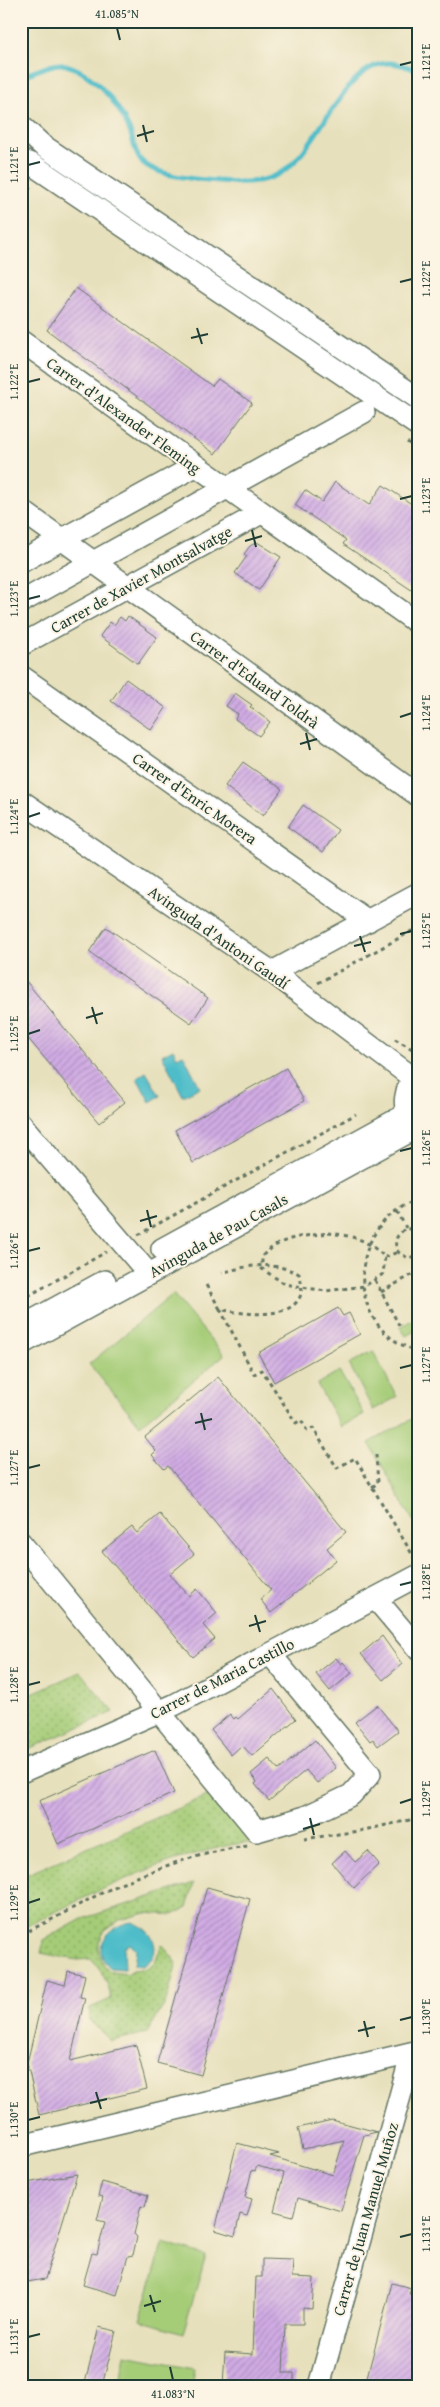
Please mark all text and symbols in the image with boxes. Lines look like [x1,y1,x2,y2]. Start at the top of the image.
text: 41.085°N [95,5,139,22]
text: 1.121°E [417,44,434,80]
text: 1.121°E [5,147,22,183]
text: 1.122°E [417,261,434,297]
street label: Carrer d'Alexander Fleming [42,351,206,479]
text: 1.122°E [5,364,22,400]
text: 1.123°E [417,478,434,514]
street label: Carrer de Xavier Montsalvatge [46,519,236,639]
text: 1.123°E [5,581,22,617]
street label: Carrer d'Eduard Toldrà [185,624,325,734]
text: 1.124°E [417,695,434,731]
street label: Carrer d'Enric Morera [128,746,263,850]
text: 1.124°E [5,799,22,835]
street label: Avinguda d'Antoni Gaudí [144,879,295,995]
text: 1.125°E [417,913,434,949]
text: 1.125°E [5,1016,22,1052]
text: 1.126°E [417,1130,434,1166]
street label: Avinguda de Pau Casals [144,1187,292,1283]
text: 1.126°E [5,1233,22,1269]
text: 1.127°E [417,1347,434,1383]
text: 1.127°E [5,1450,22,1486]
text: 1.128°E [417,1564,434,1600]
street label: Carrer de Maria Castillo [146,1631,298,1725]
text: 1.128°E [5,1667,22,1703]
text: 1.129°E [417,1781,434,1817]
text: 1.129°E [5,1885,22,1921]
text: 1.130°E [417,1999,434,2035]
text: 1.130°E [5,2102,22,2138]
street label: Carrer de Juan Manuel Muñoz [326,2120,404,2318]
text: 1.131°E [417,2216,434,2252]
text: 1.131°E [5,2319,22,2355]
text: 41.083°N [151,2385,195,2402]

